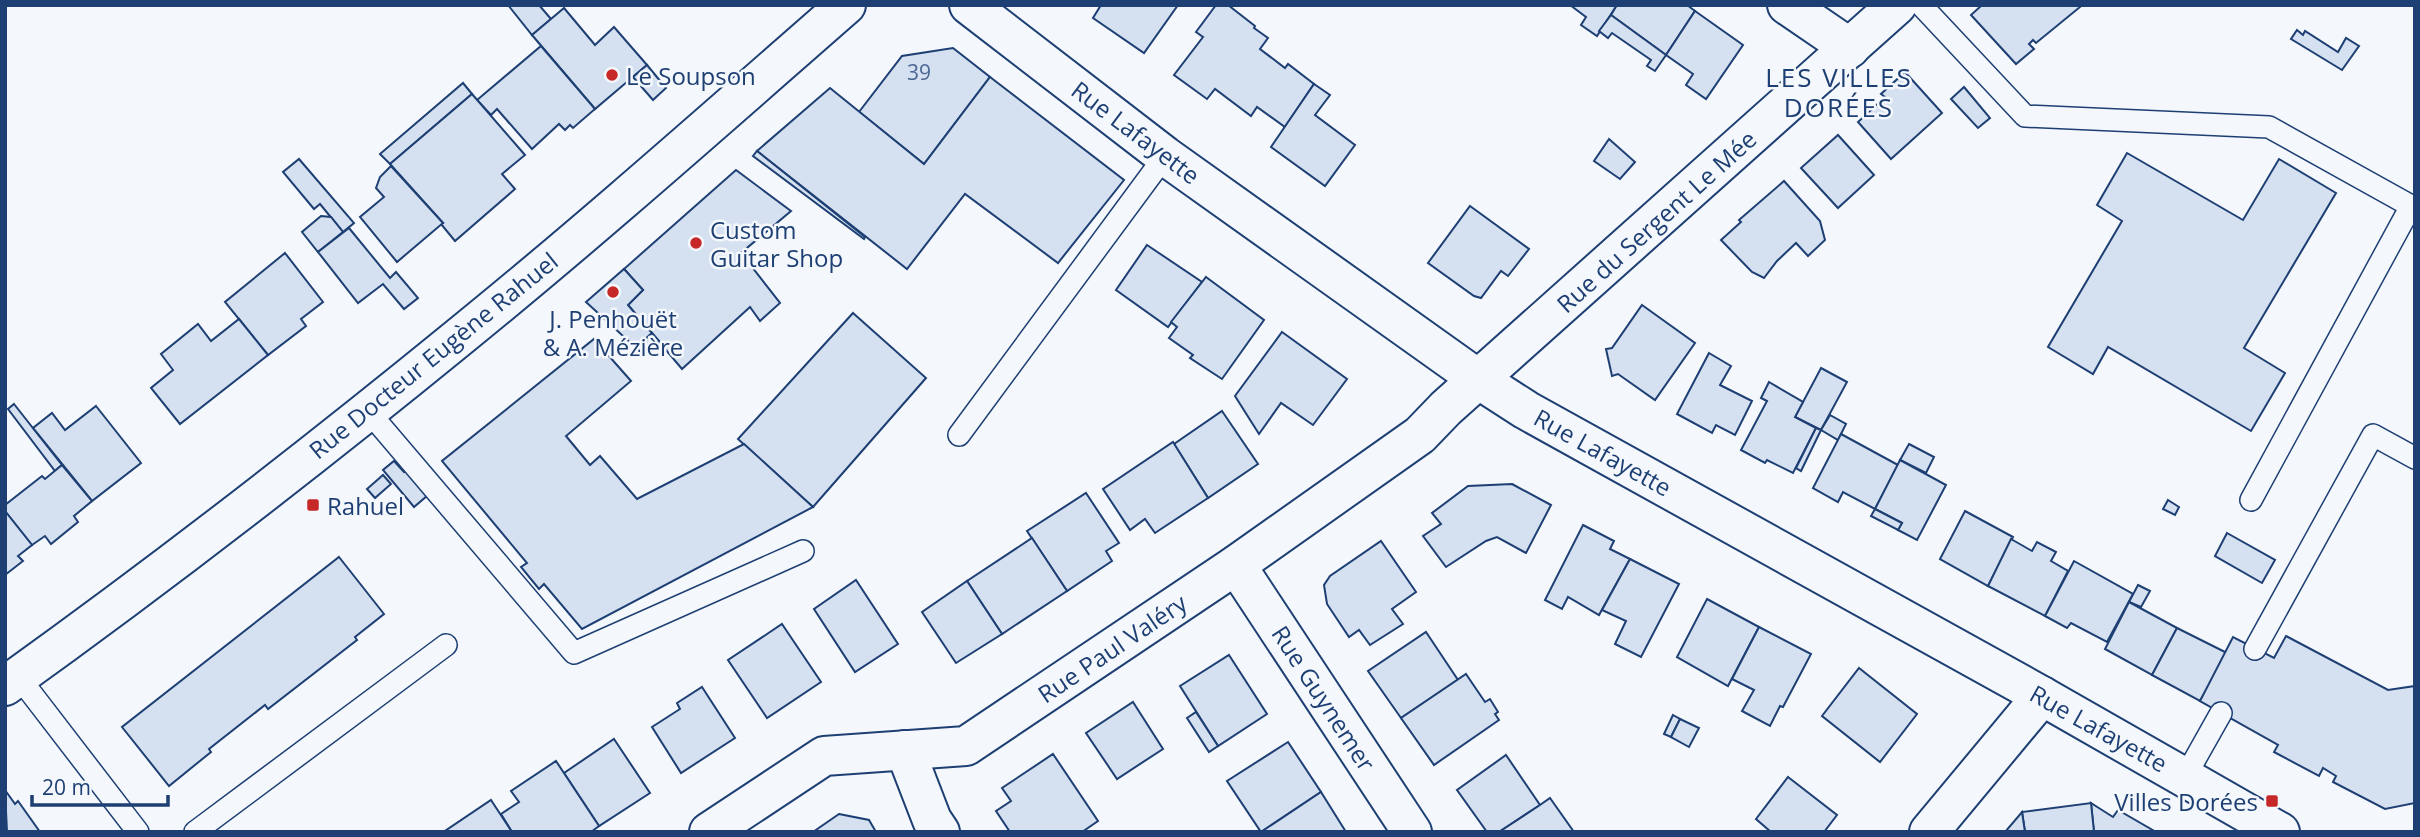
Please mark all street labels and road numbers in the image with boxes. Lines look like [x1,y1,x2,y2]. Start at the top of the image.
street label: Rue Lafayette [1065,73,1207,191]
street label: Rue du Sergent Le Mée [1549,122,1763,320]
street label: Rue Docteur Eugène Rahuel [302,244,564,466]
street label: Rue Lafayette [1528,401,1678,503]
street label: Rue Paul Valéry [1031,585,1194,710]
street label: Rue Guynemer [1265,619,1383,777]
street label: Rue Lafayette [2024,677,2174,779]

